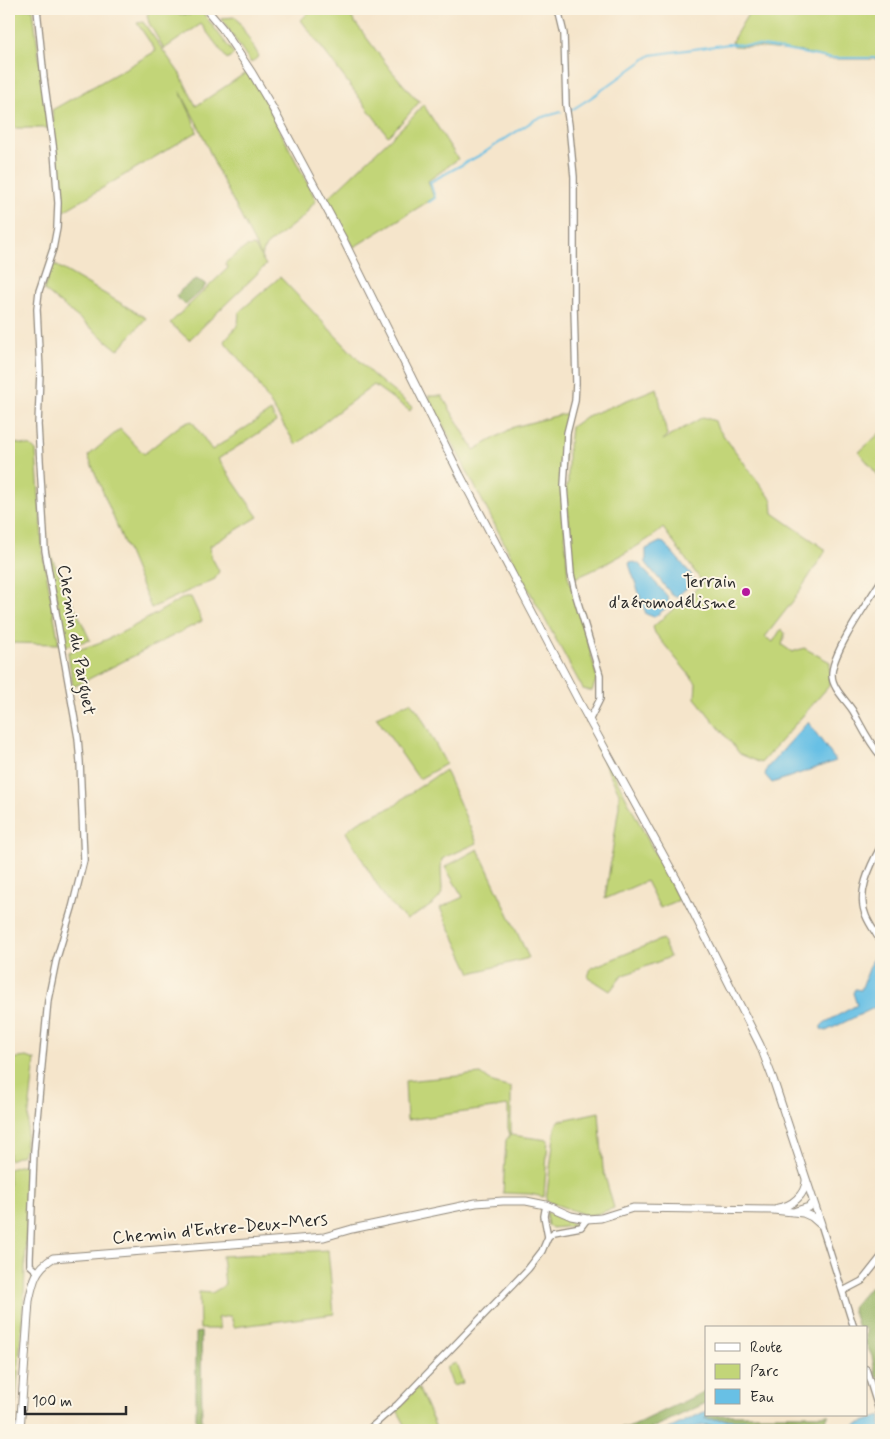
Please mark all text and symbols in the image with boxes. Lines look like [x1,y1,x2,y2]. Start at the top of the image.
street label: Chemin du Parguet [49,563,101,718]
place label: Terrain d'aéromodélisme [609,570,736,615]
marker: Terrain d'aéromodélisme [740,586,752,598]
street label: Chemin d'Entre-Deux-Mers [111,1208,329,1250]
legend [705,1326,868,1416]
text: Route [750,1338,783,1358]
text: Parc [750,1362,778,1382]
scale bar [25,1384,126,1416]
text: Eau [750,1388,774,1408]
text: 100 m [32,1392,72,1412]

